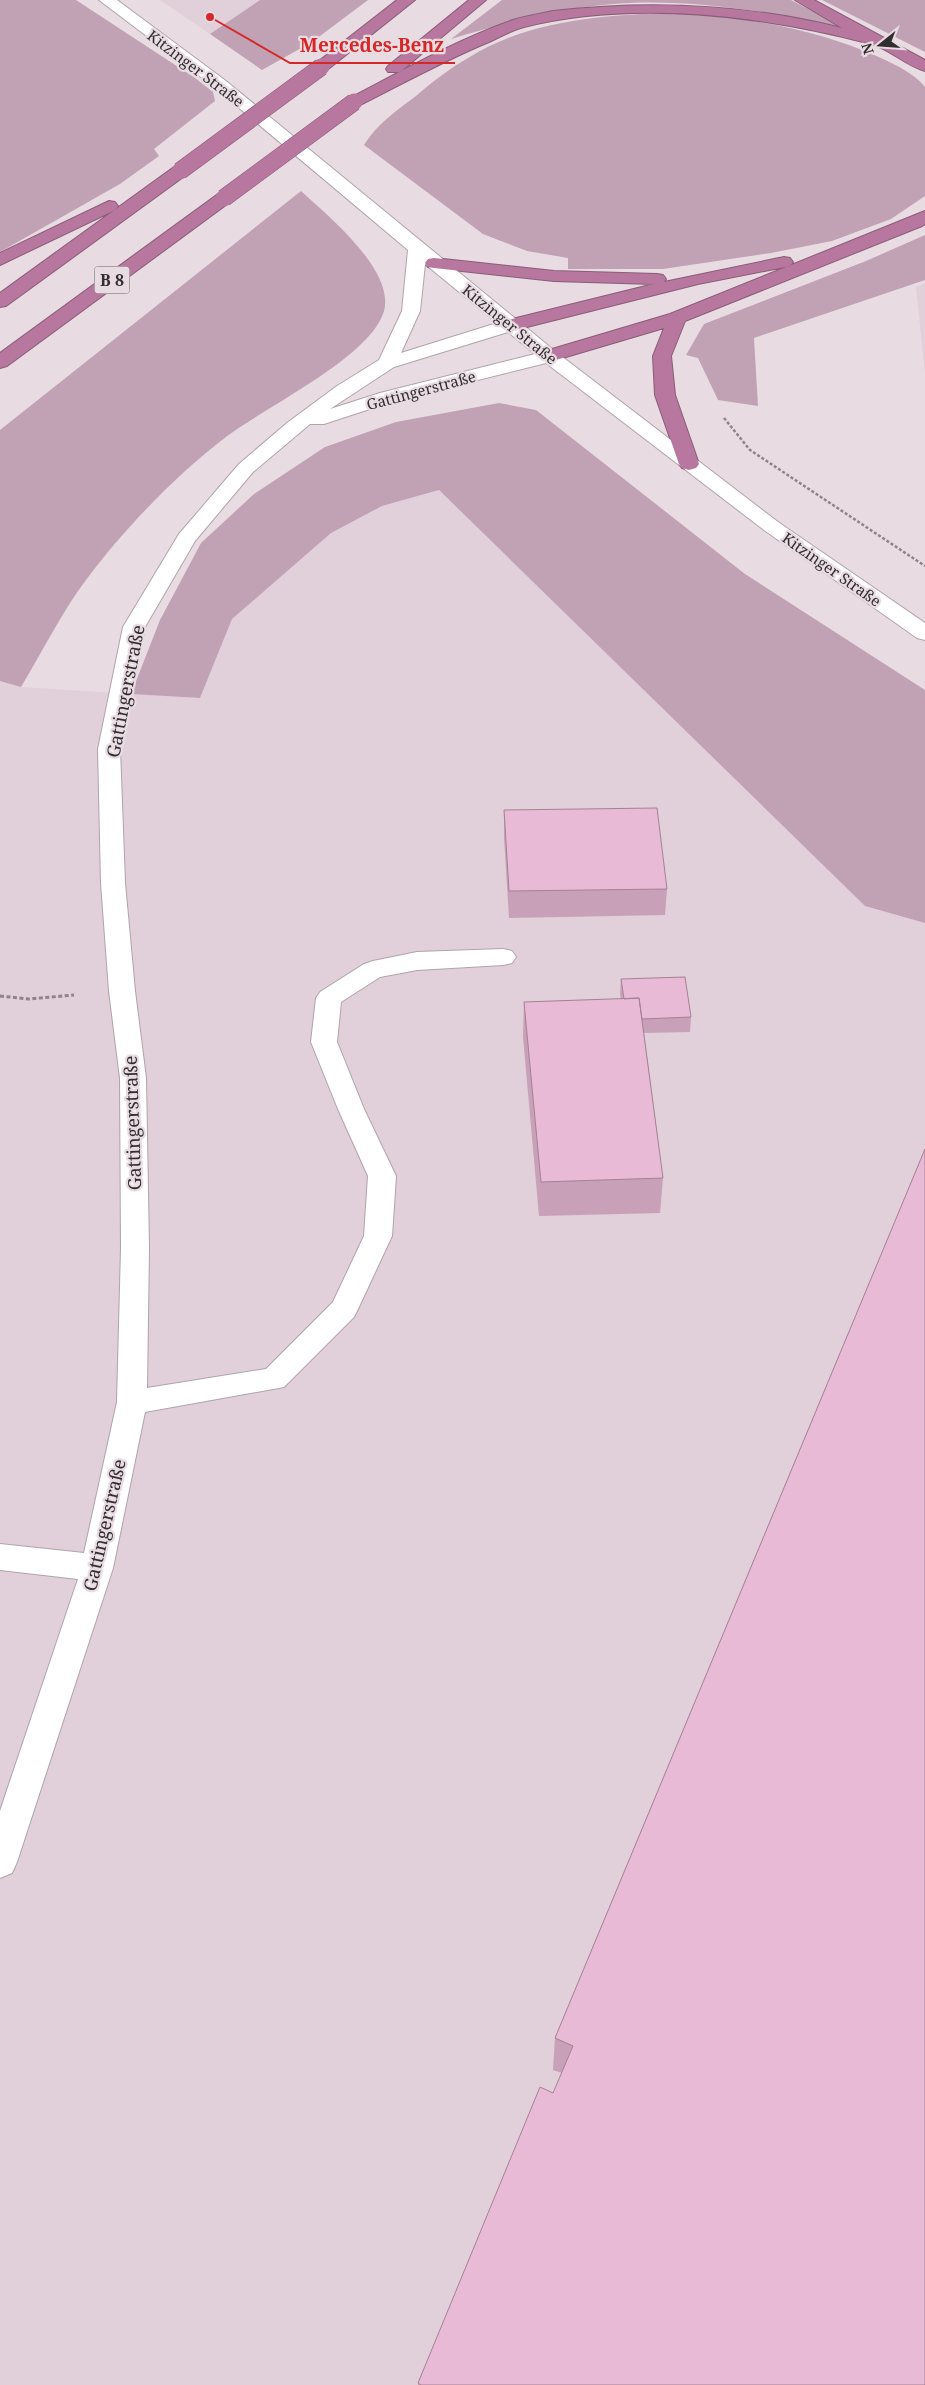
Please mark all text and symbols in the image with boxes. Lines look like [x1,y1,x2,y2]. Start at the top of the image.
north arrow [855,20,905,70]
street label: Kitzinger Straße [144,25,248,111]
callout: Mercedes-Benz [290,29,455,63]
text: Mercedes-Benz [300,32,444,58]
text: N [856,41,878,57]
road number: B 8 [94,266,130,294]
street label: Kitzinger Straße [459,280,561,368]
street label: Gattingerstraße [364,366,478,414]
street label: Kitzinger Straße [779,527,885,611]
street label: Gattingerstraße [100,623,150,759]
street label: Gattingerstraße [118,1055,146,1191]
street label: Gattingerstraße [77,1457,131,1593]

